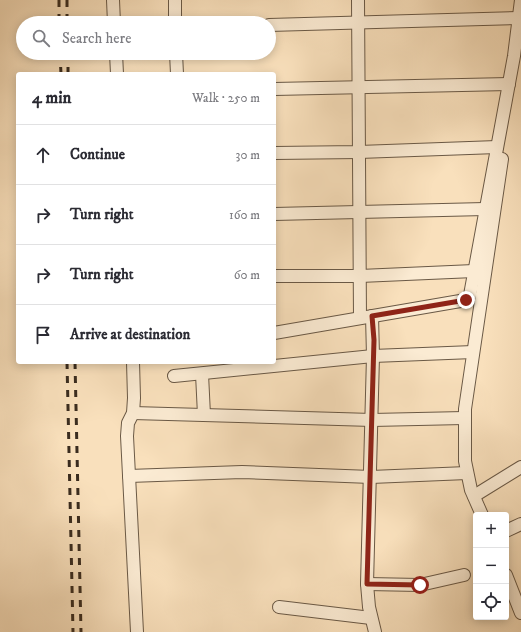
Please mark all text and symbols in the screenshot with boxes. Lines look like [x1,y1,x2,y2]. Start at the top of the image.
search box [16,16,276,60]
icon: search [30,27,52,49]
text: Search here [62,29,131,48]
text: 4 min [32,87,71,109]
text: Walk · 250 m [192,90,260,106]
icon: ahead [32,144,54,166]
text: Continue [70,145,125,164]
text: 30 m [236,147,260,163]
icon: right [32,204,54,226]
text: Turn right [70,205,133,224]
text: 160 m [229,207,260,223]
icon: right [32,264,54,286]
text: Turn right [70,265,133,284]
text: 60 m [234,267,260,283]
route end [457,291,475,309]
icon: arrive [32,324,54,346]
text: Arrive at destination [70,325,190,344]
map controls [473,512,509,620]
button: + [473,512,509,548]
button: − [473,548,509,584]
route start [411,576,429,594]
button: locate [473,584,509,620]

